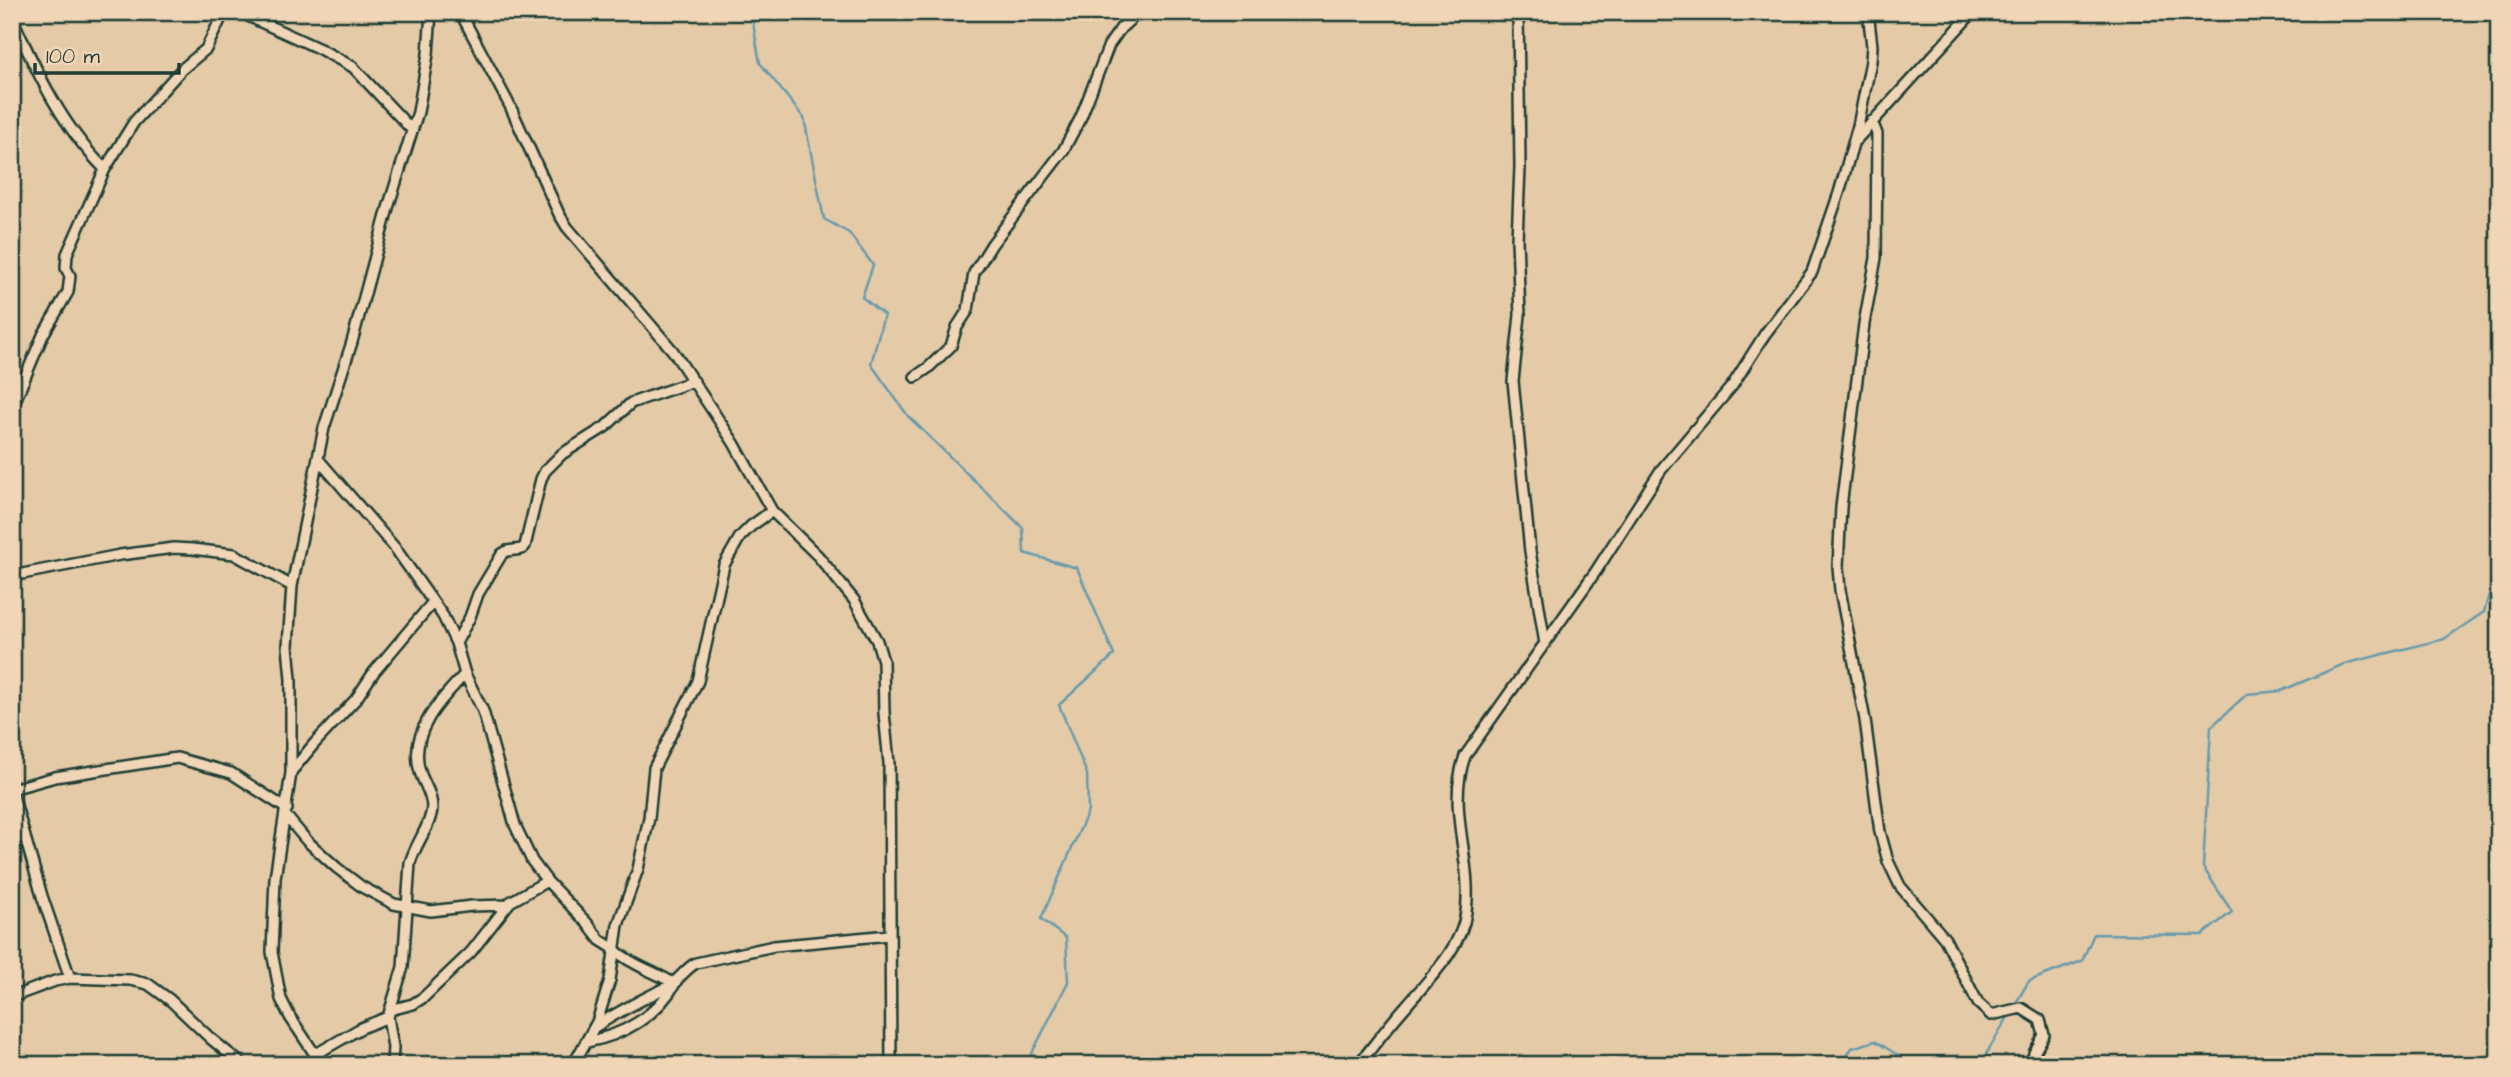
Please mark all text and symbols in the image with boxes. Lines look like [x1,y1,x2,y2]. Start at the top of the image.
scale bar [35,32,178,76]
text: 100 m [46,42,101,71]

